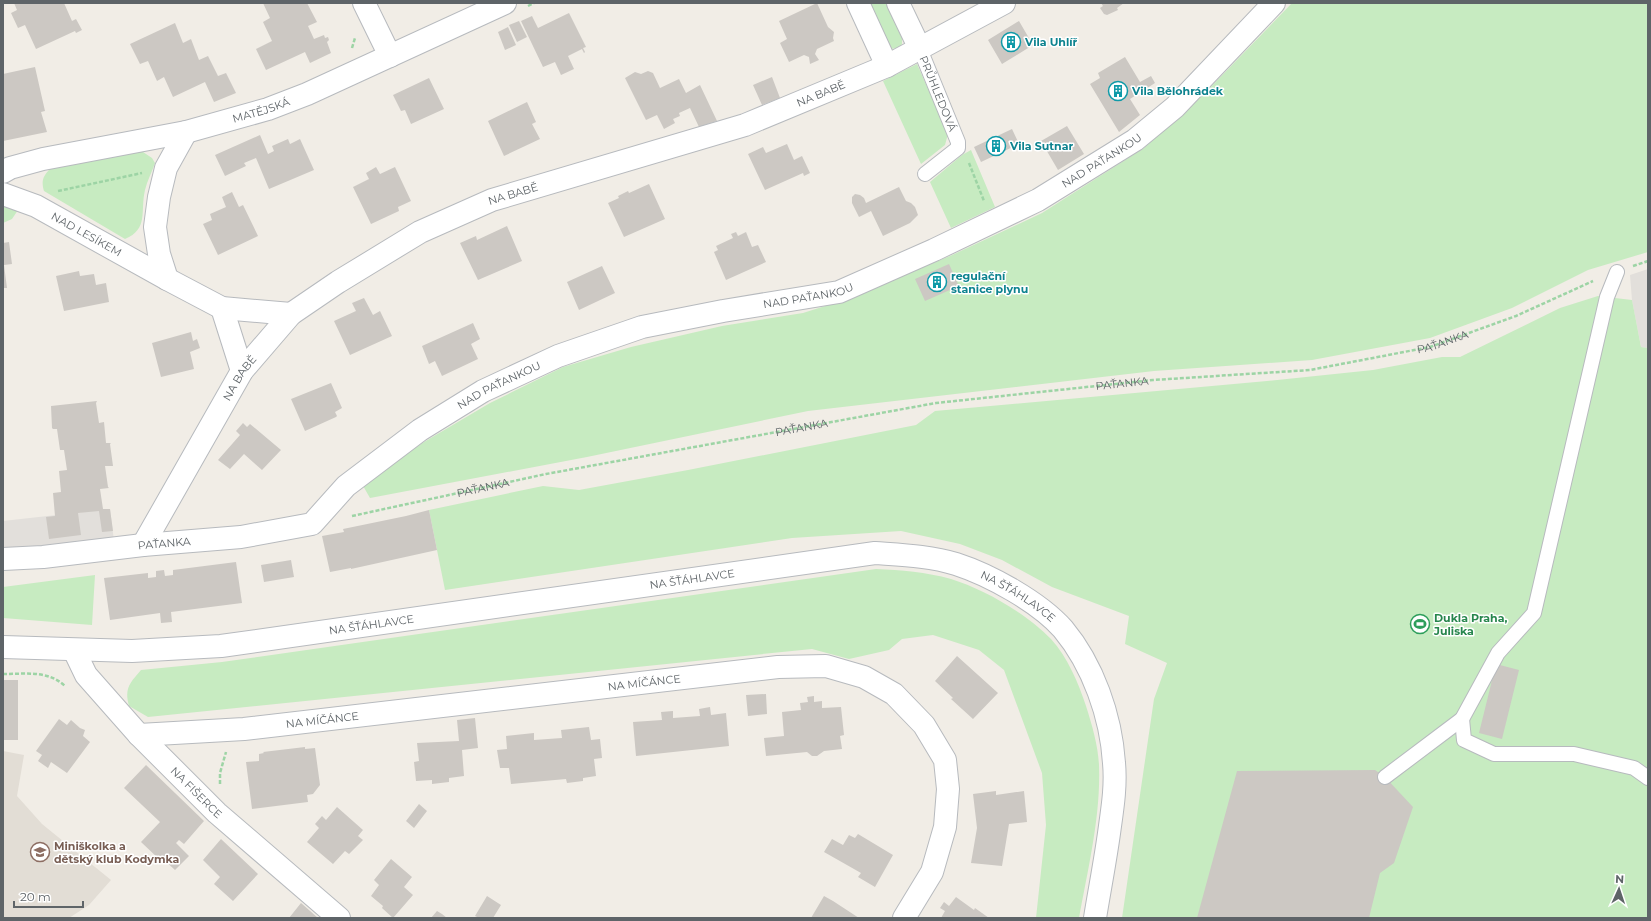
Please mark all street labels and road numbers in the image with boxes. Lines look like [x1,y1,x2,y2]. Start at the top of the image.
street label: PRŮHLEDOVÁ [916,54,960,133]
street label: NA BABĚ [794,77,847,110]
street label: MATĚJSKÁ [231,94,292,126]
street label: NAD PAŤANKOU [1059,130,1145,191]
street label: NA BABĚ [486,180,540,208]
street label: NAD LESÍKEM [49,209,124,259]
street label: NAD PAŤANKOU [762,280,856,311]
street label: PAŤANKA [1416,327,1470,356]
street label: NA BABĚ [220,352,259,403]
street label: NAD PAŤANKOU [455,358,543,412]
street label: PAŤANKA [1095,374,1149,393]
street label: PAŤANKA [774,416,829,439]
street label: PAŤANKA [456,475,511,500]
street label: PAŤANKA [137,534,191,553]
street label: NA ŠŤÁHLAVCE [649,566,736,592]
street label: NA ŠŤÁHLAVCE [979,568,1058,625]
street label: NA ŠŤÁHLAVCE [328,612,415,638]
street label: NA MÍČÁNCE [607,671,681,694]
street label: NA MÍČÁNCE [285,709,359,731]
street label: NA FIŠERCE [168,764,225,821]

